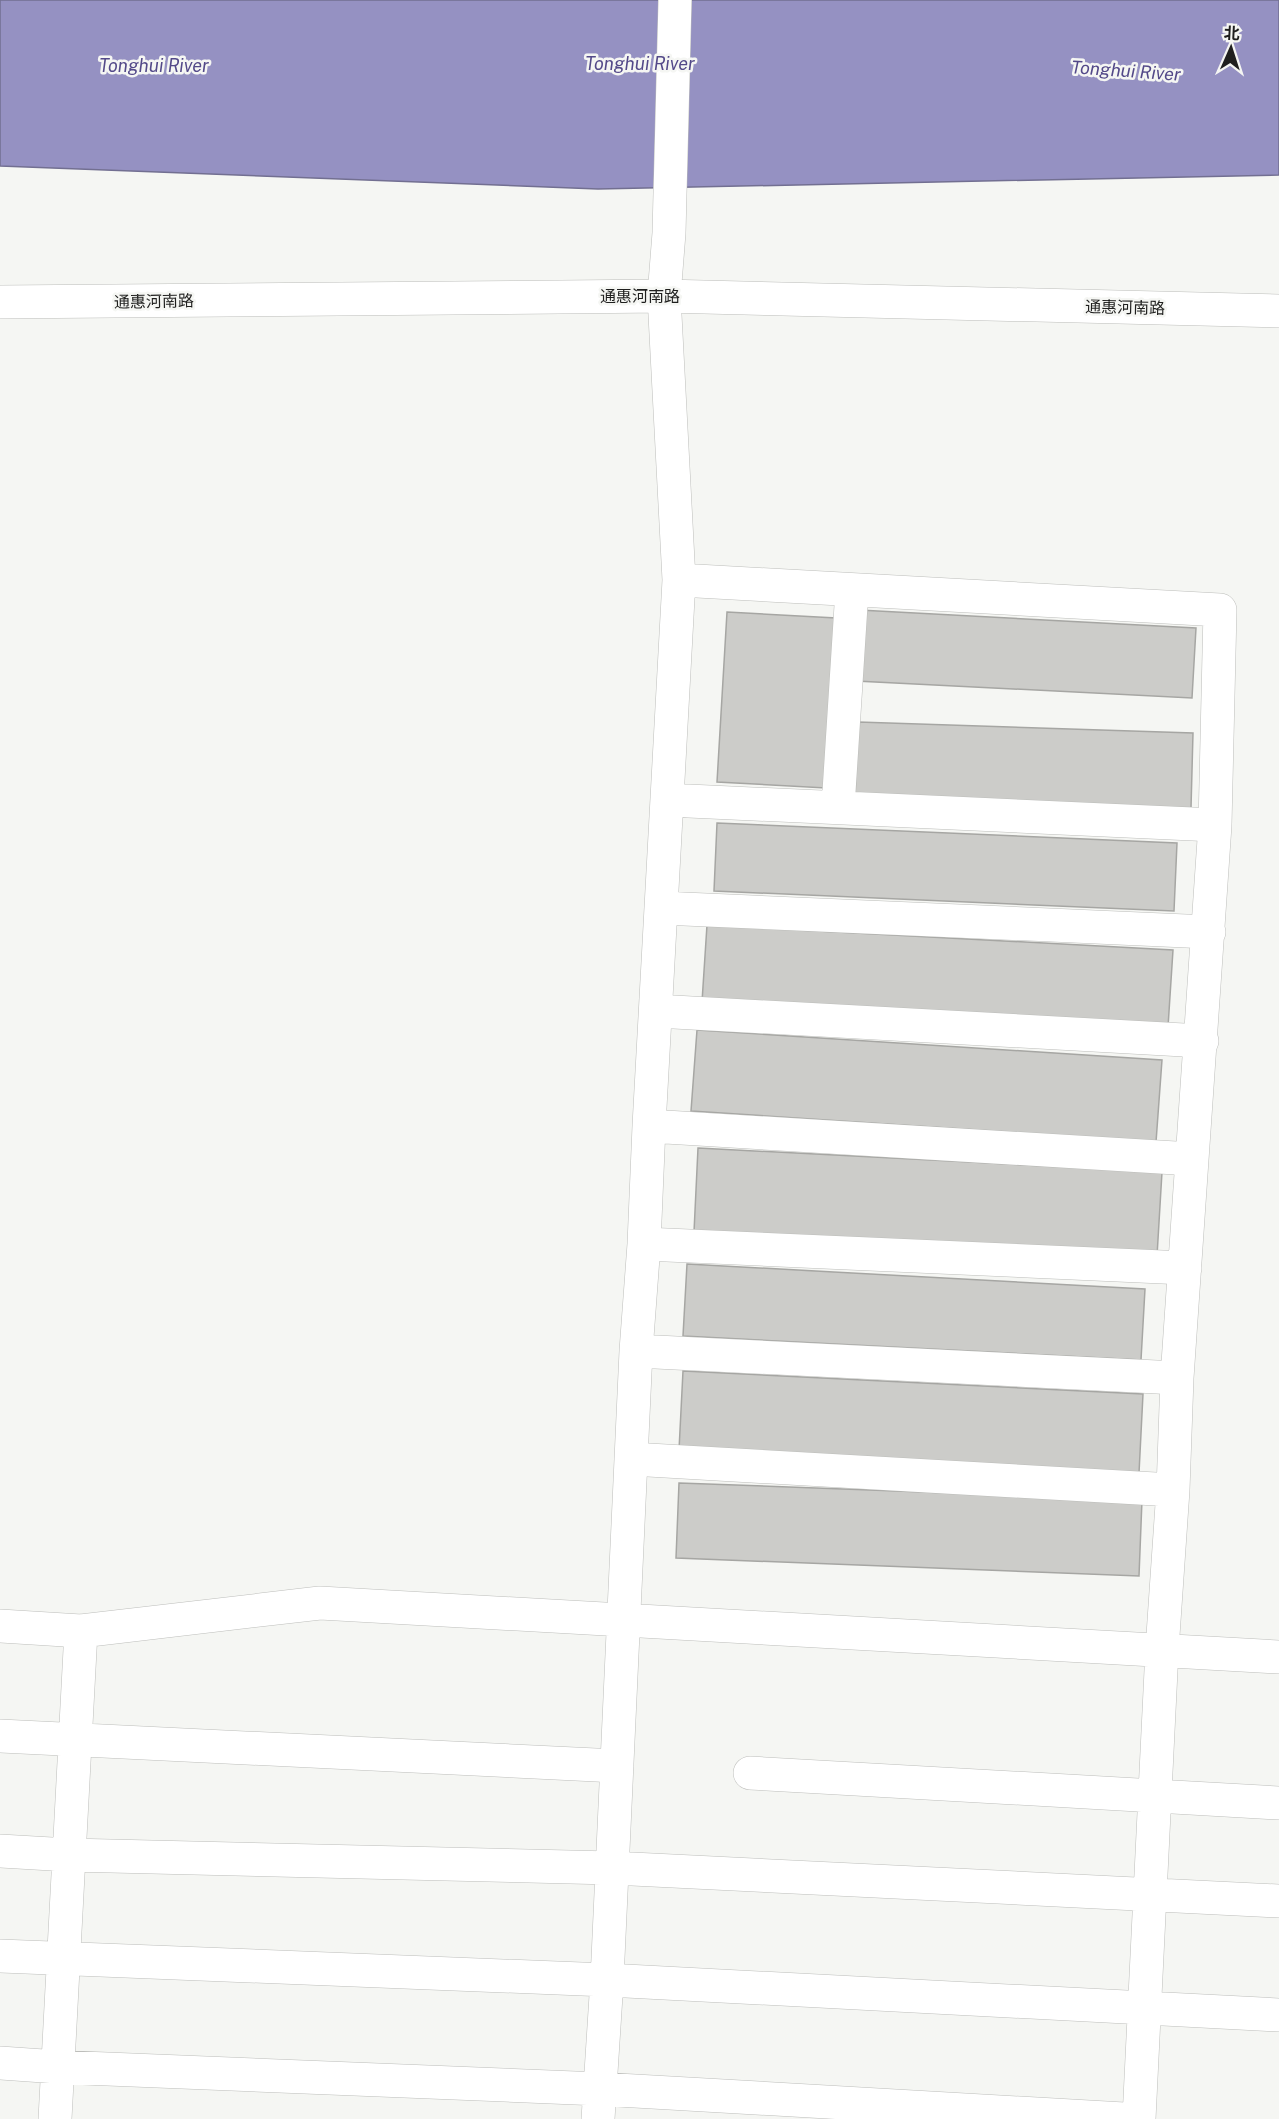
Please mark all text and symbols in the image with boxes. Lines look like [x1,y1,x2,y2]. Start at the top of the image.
north arrow [1201,18,1261,78]
text: 北 [1223,24,1240,43]
water label: Tonghui River [585,53,695,74]
water label: Tonghui River [99,55,209,76]
water label: Tonghui River [1071,56,1182,85]
street label: 通惠河南路 [600,287,680,306]
street label: 通惠河南路 [114,291,194,312]
street label: 通惠河南路 [1085,297,1165,318]

